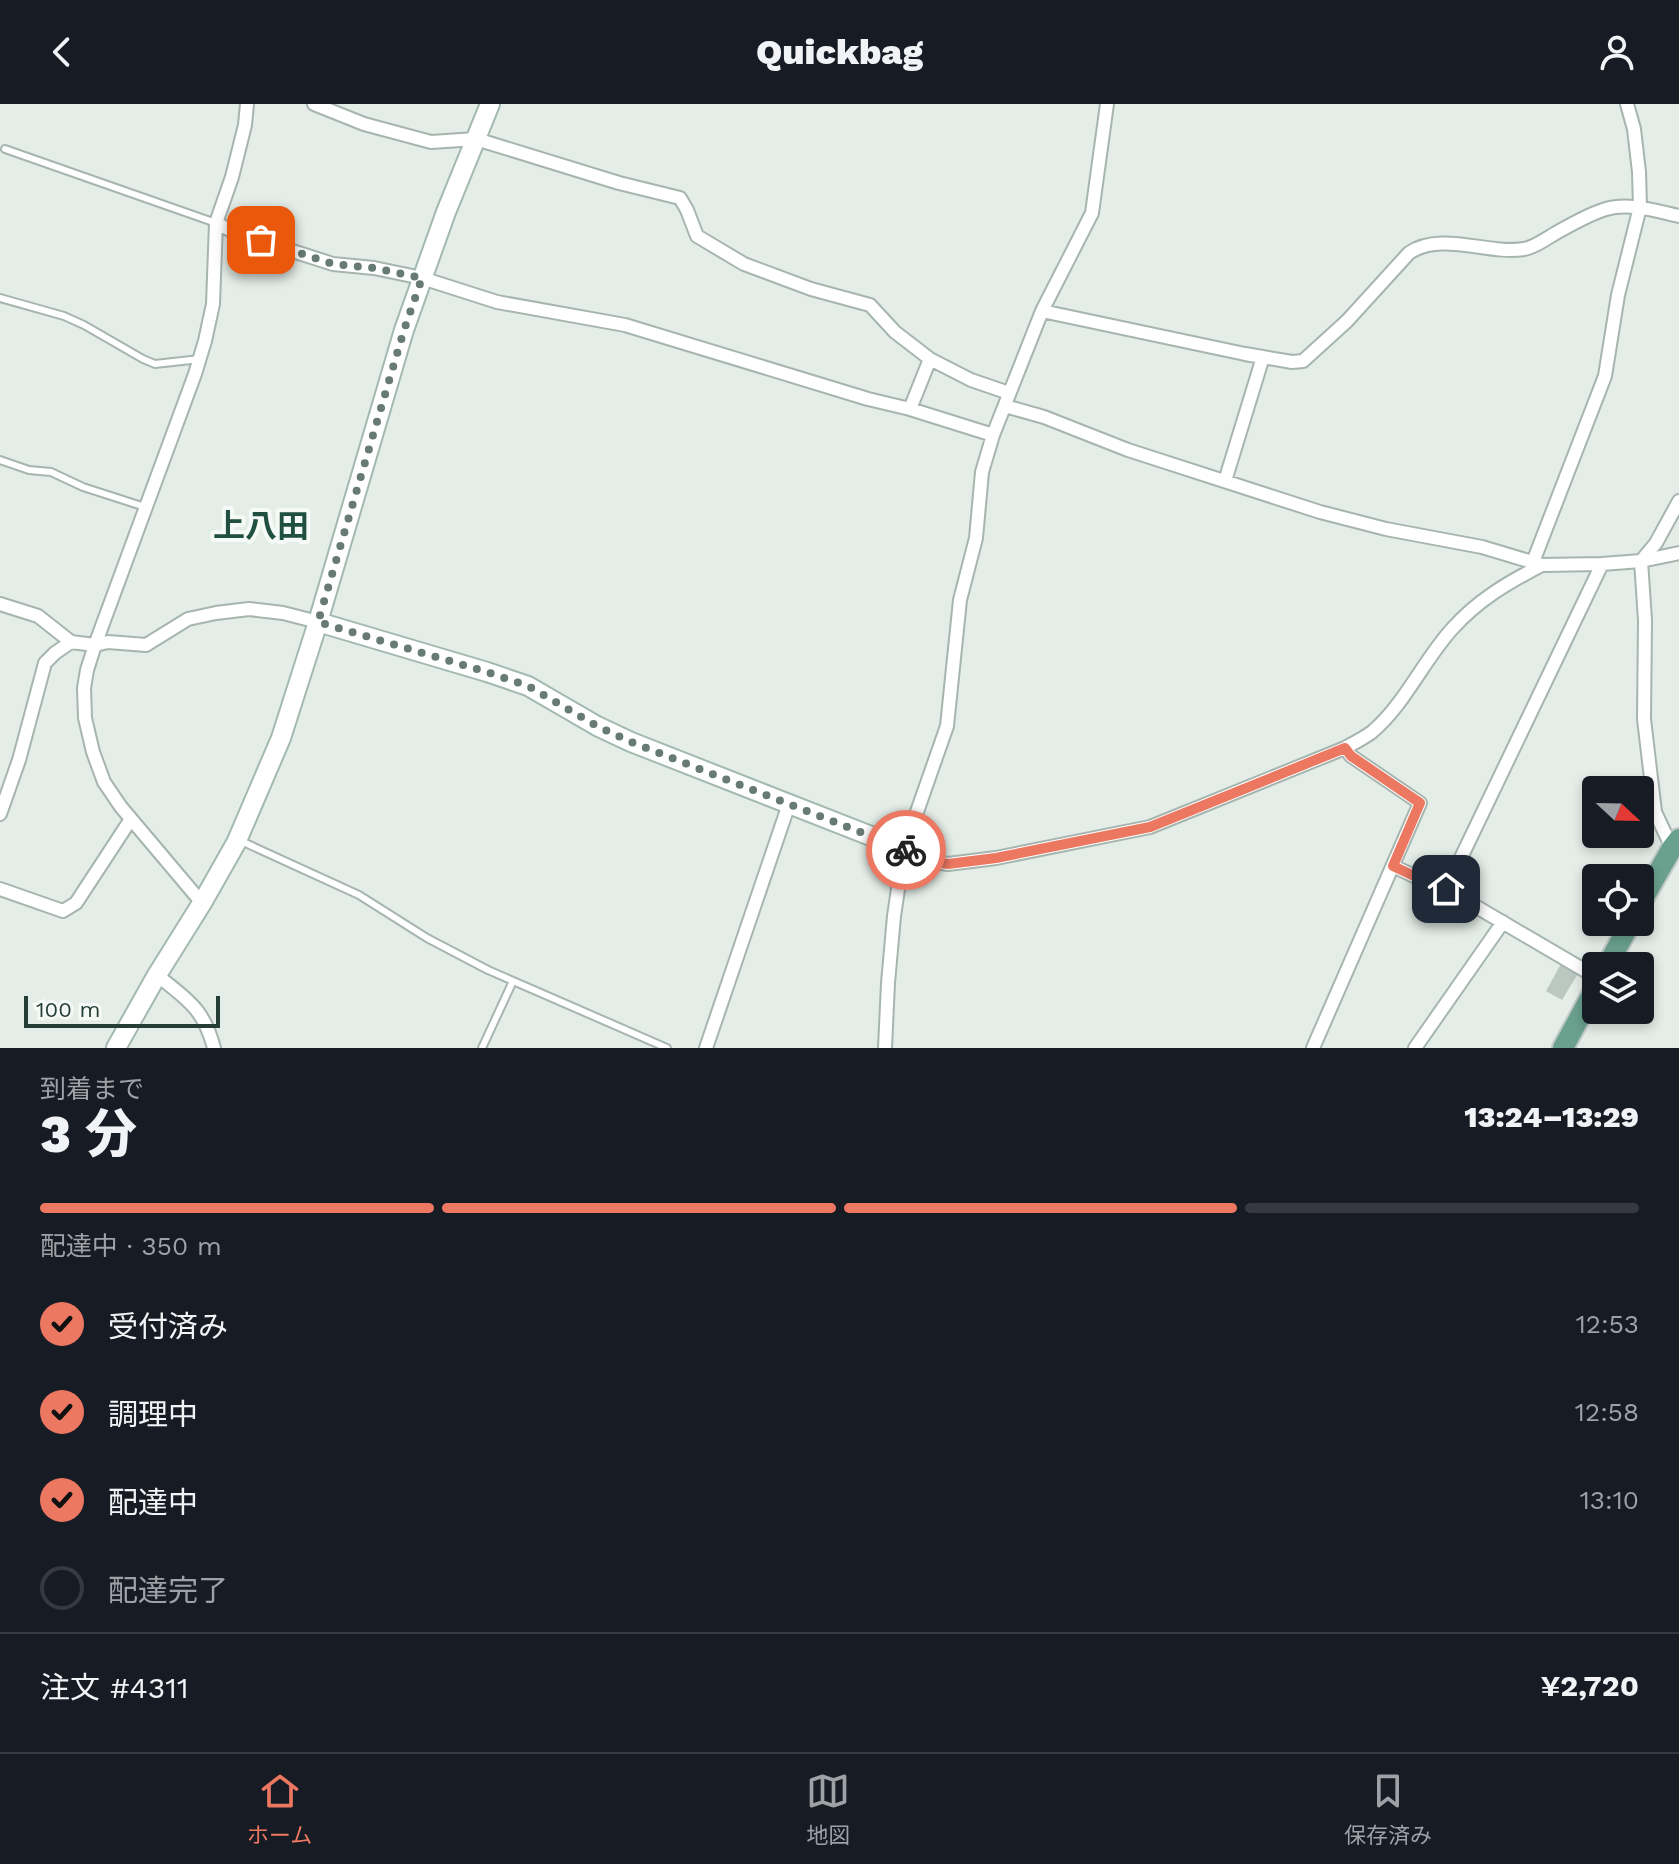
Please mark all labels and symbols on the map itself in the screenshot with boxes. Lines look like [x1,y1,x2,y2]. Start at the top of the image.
pin [227,206,295,274]
district label: 上八田 [213,507,309,545]
north arrow [1582,776,1654,848]
courier [866,810,946,890]
pin [1412,855,1480,923]
scale bar [24,992,220,1028]

